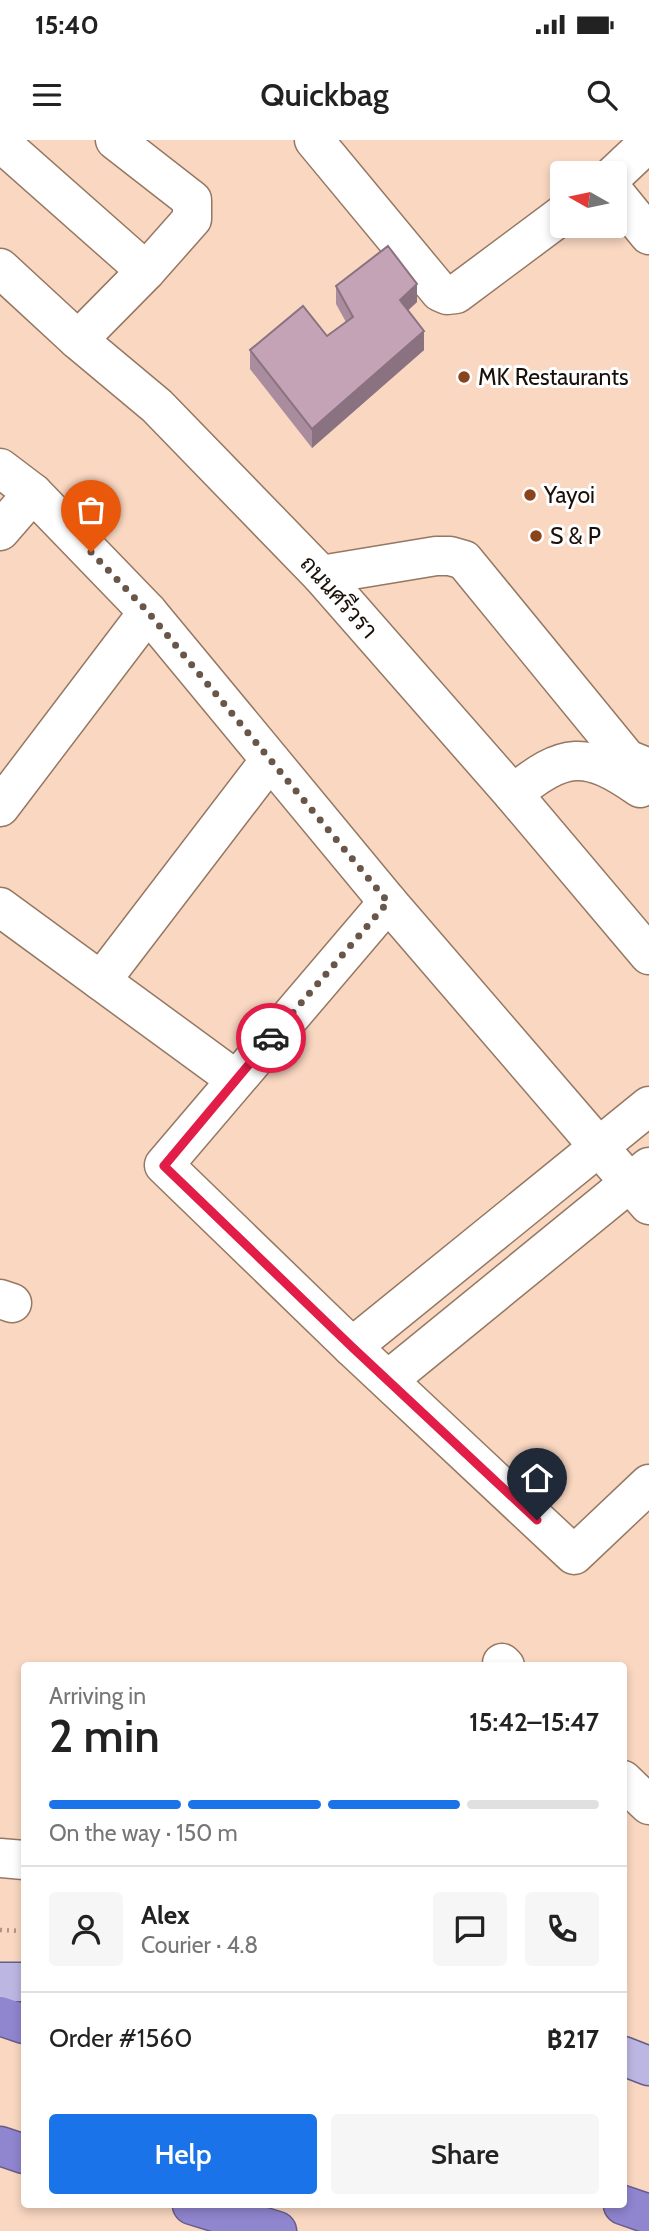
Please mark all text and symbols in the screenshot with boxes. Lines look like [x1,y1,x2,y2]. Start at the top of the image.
text: 15:40 [35,9,99,41]
text: Quickbag [260,75,389,114]
icon: menu [28,76,66,114]
icon: search [583,76,621,114]
north arrow [550,161,626,238]
map controls [550,161,627,238]
place label: MK Restaurants [478,363,628,391]
marker: MK Restaurants [456,369,472,385]
pin [61,480,121,552]
place label: Yayoi [543,481,595,509]
marker: Yayoi [522,487,538,503]
icon: bag [72,491,110,529]
place label: S & P [550,522,601,550]
marker: S & P [528,528,544,544]
street label: ถนนศรีวรา [295,549,384,644]
courier [236,1003,306,1073]
icon: car [252,1019,290,1057]
pin [507,1448,567,1520]
icon: home [518,1459,556,1497]
text: Arriving in [49,1682,146,1710]
text: 15:42–15:47 [469,1706,599,1738]
text: 2 min [49,1708,160,1764]
text: On the way · 150 m [49,1819,238,1847]
button: person [49,1892,123,1966]
button: chat [433,1892,507,1966]
button: phone [525,1892,599,1966]
text: Alex [141,1899,190,1931]
text: Courier · 4.8 [141,1931,258,1959]
text: Order #1560 [49,2022,192,2054]
text: ฿217 [547,2023,599,2055]
button: Help [49,2114,317,2194]
button: Share [331,2114,599,2194]

